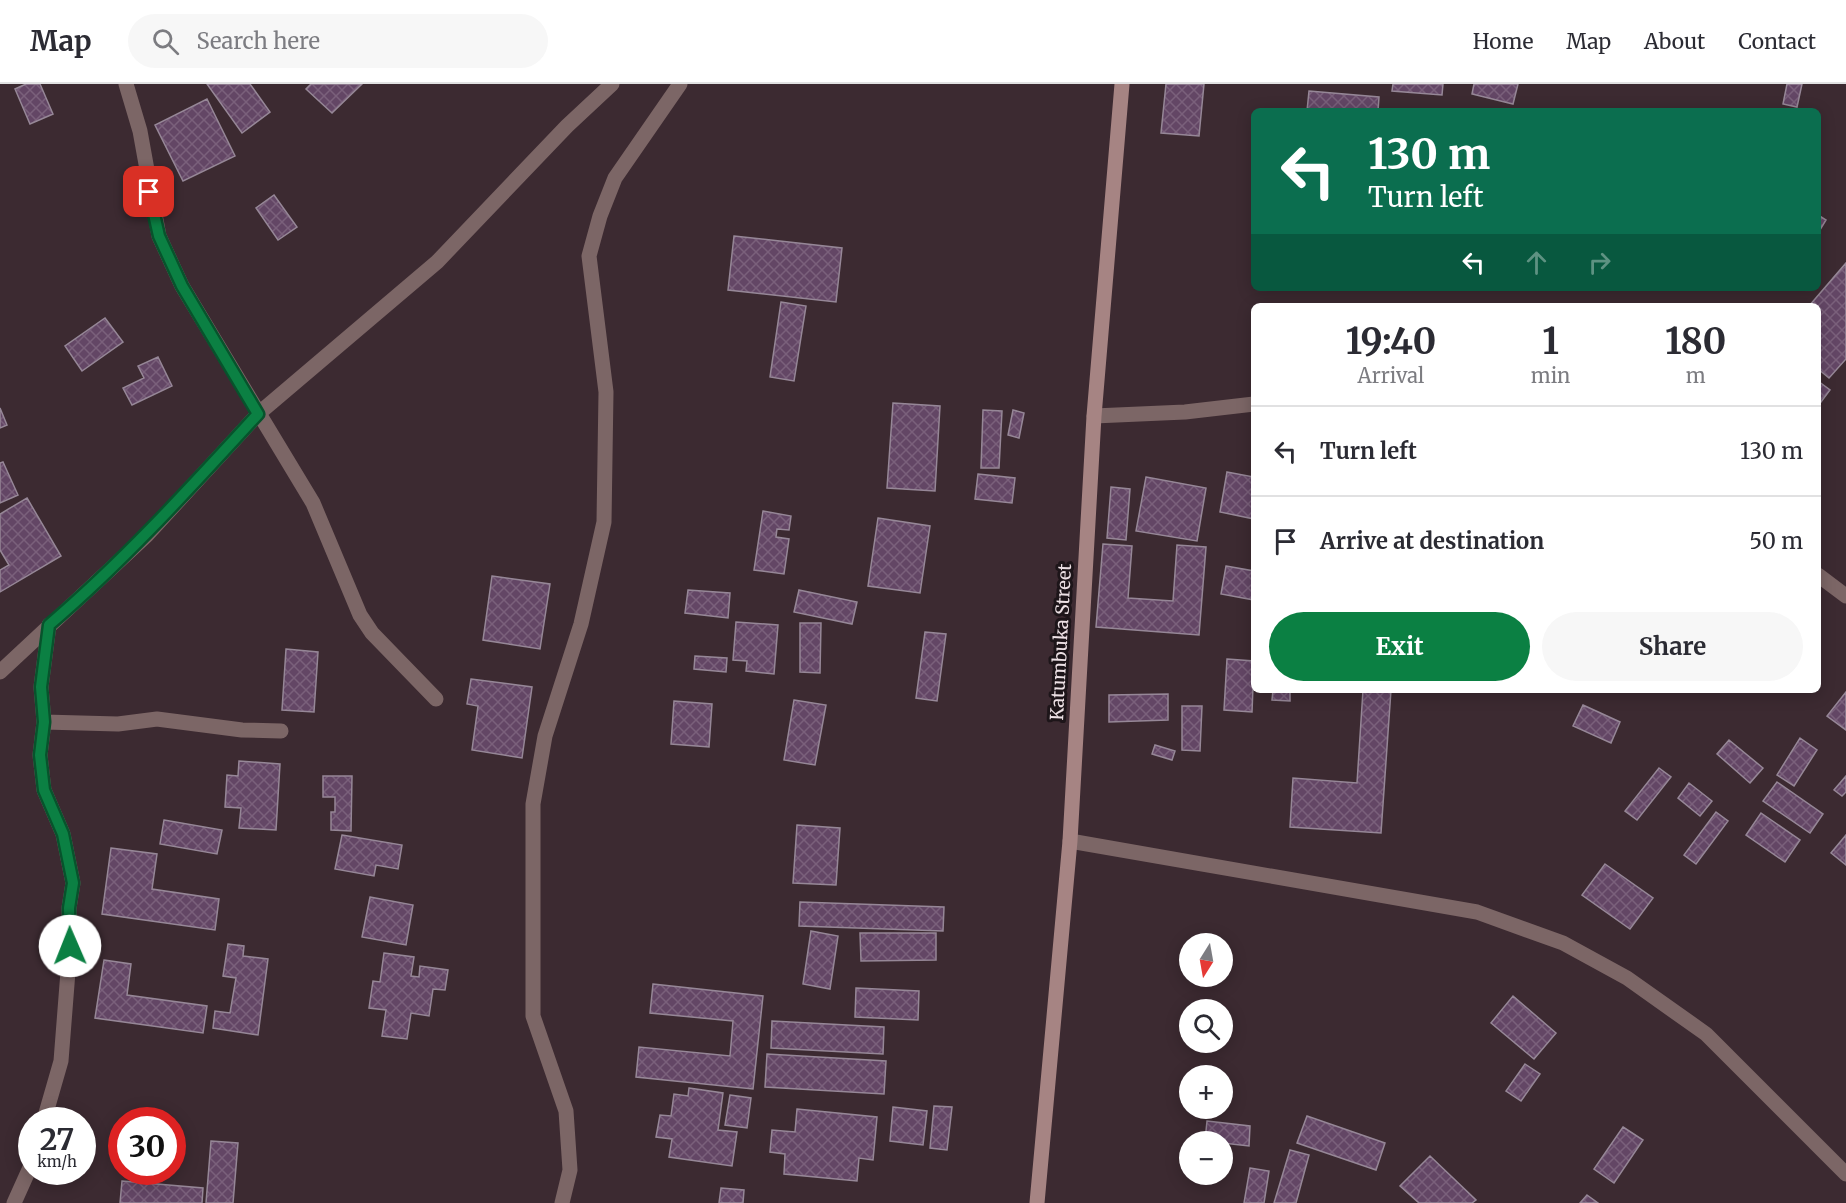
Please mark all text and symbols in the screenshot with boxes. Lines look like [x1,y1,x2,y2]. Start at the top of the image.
search box [128,14,548,68]
text: Map [30,23,92,59]
icon: search [149,25,182,58]
text: Search here [197,27,320,55]
text: Home [1473,28,1533,55]
text: Map [1566,28,1611,55]
text: About [1644,28,1705,55]
text: Contact [1738,28,1816,55]
text: 130 m [1368,128,1490,180]
icon: left [1269,132,1347,210]
pin [123,166,174,217]
icon: arrive [132,175,165,208]
text: Turn left [1368,180,1483,214]
icon: left [1457,246,1490,279]
icon: ahead [1520,246,1553,279]
icon: right [1583,246,1616,279]
text: 19:40 [1346,319,1436,364]
text: 1 [1542,319,1559,364]
text: 180 [1665,319,1726,364]
text: Arrival [1358,363,1424,388]
text: min [1531,363,1570,388]
text: m [1686,363,1706,388]
icon: left [1269,435,1302,468]
text: Turn left [1320,437,1417,465]
text: 130 m [1740,437,1803,465]
icon: arrive [1269,525,1302,558]
text: Arrive at destination [1320,527,1544,555]
text: 50 m [1749,527,1803,555]
street label: Katumbuka Street [1045,563,1076,721]
button: Exit [1269,612,1530,681]
button: Share [1542,612,1803,681]
position arrow [38,914,102,978]
north arrow [1179,933,1233,987]
map controls [1179,933,1233,1185]
button: search [1179,999,1233,1053]
button: + [1179,1065,1233,1119]
speed limit sign: 30 [108,1107,186,1185]
text: 27 [40,1120,74,1158]
button: − [1179,1131,1233,1185]
text: km/h [37,1152,77,1171]

